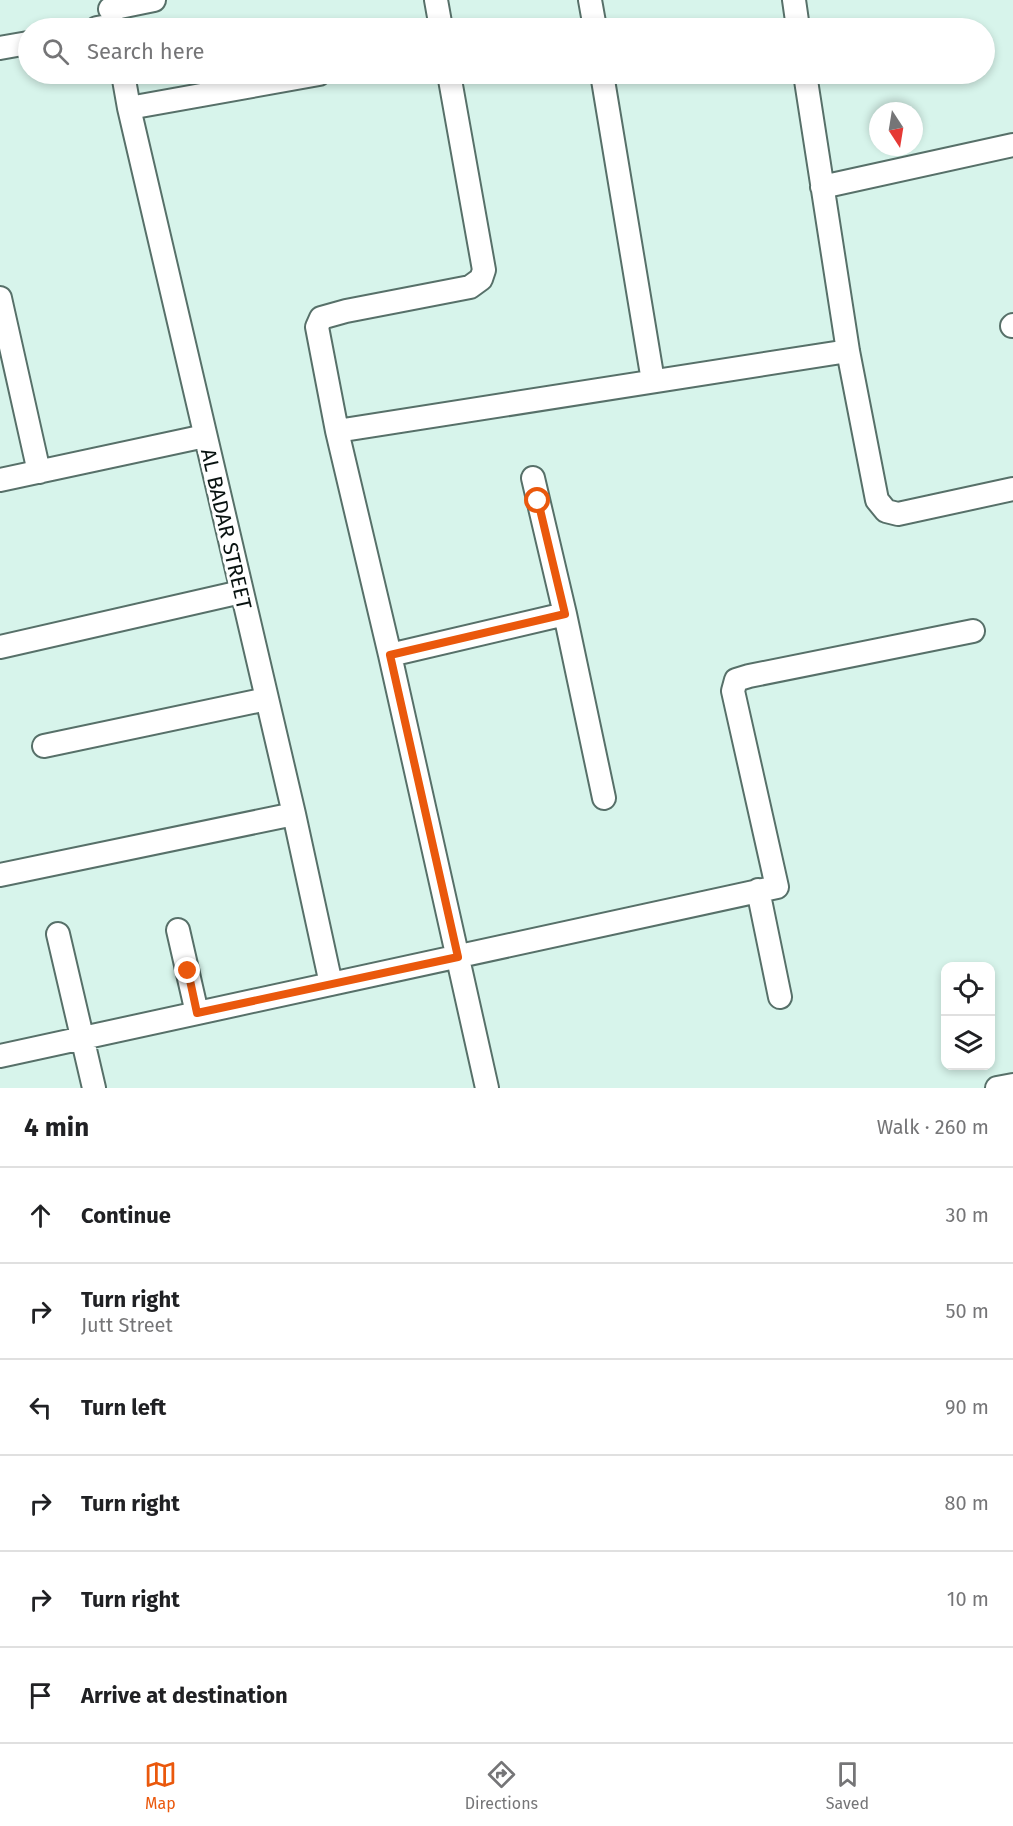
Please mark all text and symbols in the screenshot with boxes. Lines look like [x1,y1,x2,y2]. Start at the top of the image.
search box [18,18,995,84]
icon: search [39,35,72,68]
text: Search here [87,38,205,65]
north arrow [869,102,923,156]
street label: AL BADAR STREET [195,446,257,612]
route start [524,487,550,513]
route end [174,957,200,983]
map controls [941,962,995,1070]
button: locate [941,962,995,1016]
button: layers [941,1016,995,1070]
text: 4 min [24,1112,89,1143]
text: Walk · 260 m [877,1115,989,1139]
icon: ahead [24,1199,57,1232]
text: Continue [81,1202,171,1229]
text: 30 m [945,1203,989,1227]
text: Turn right [81,1286,180,1313]
icon: right [24,1295,57,1328]
text: 50 m [945,1299,989,1323]
text: Jutt Street [81,1313,173,1337]
icon: left [24,1391,57,1424]
text: Turn left [81,1394,166,1421]
text: 90 m [945,1395,989,1419]
icon: right [24,1487,57,1520]
text: Turn right [81,1490,180,1517]
text: 80 m [944,1491,989,1515]
icon: right [24,1583,57,1616]
text: Turn right [81,1586,180,1613]
text: 10 m [947,1587,989,1611]
icon: arrive [24,1679,57,1712]
text: Arrive at destination [81,1682,288,1709]
tab: Map [144,1758,177,1813]
tab: Directions [465,1758,538,1813]
tab: Saved [826,1758,869,1813]

